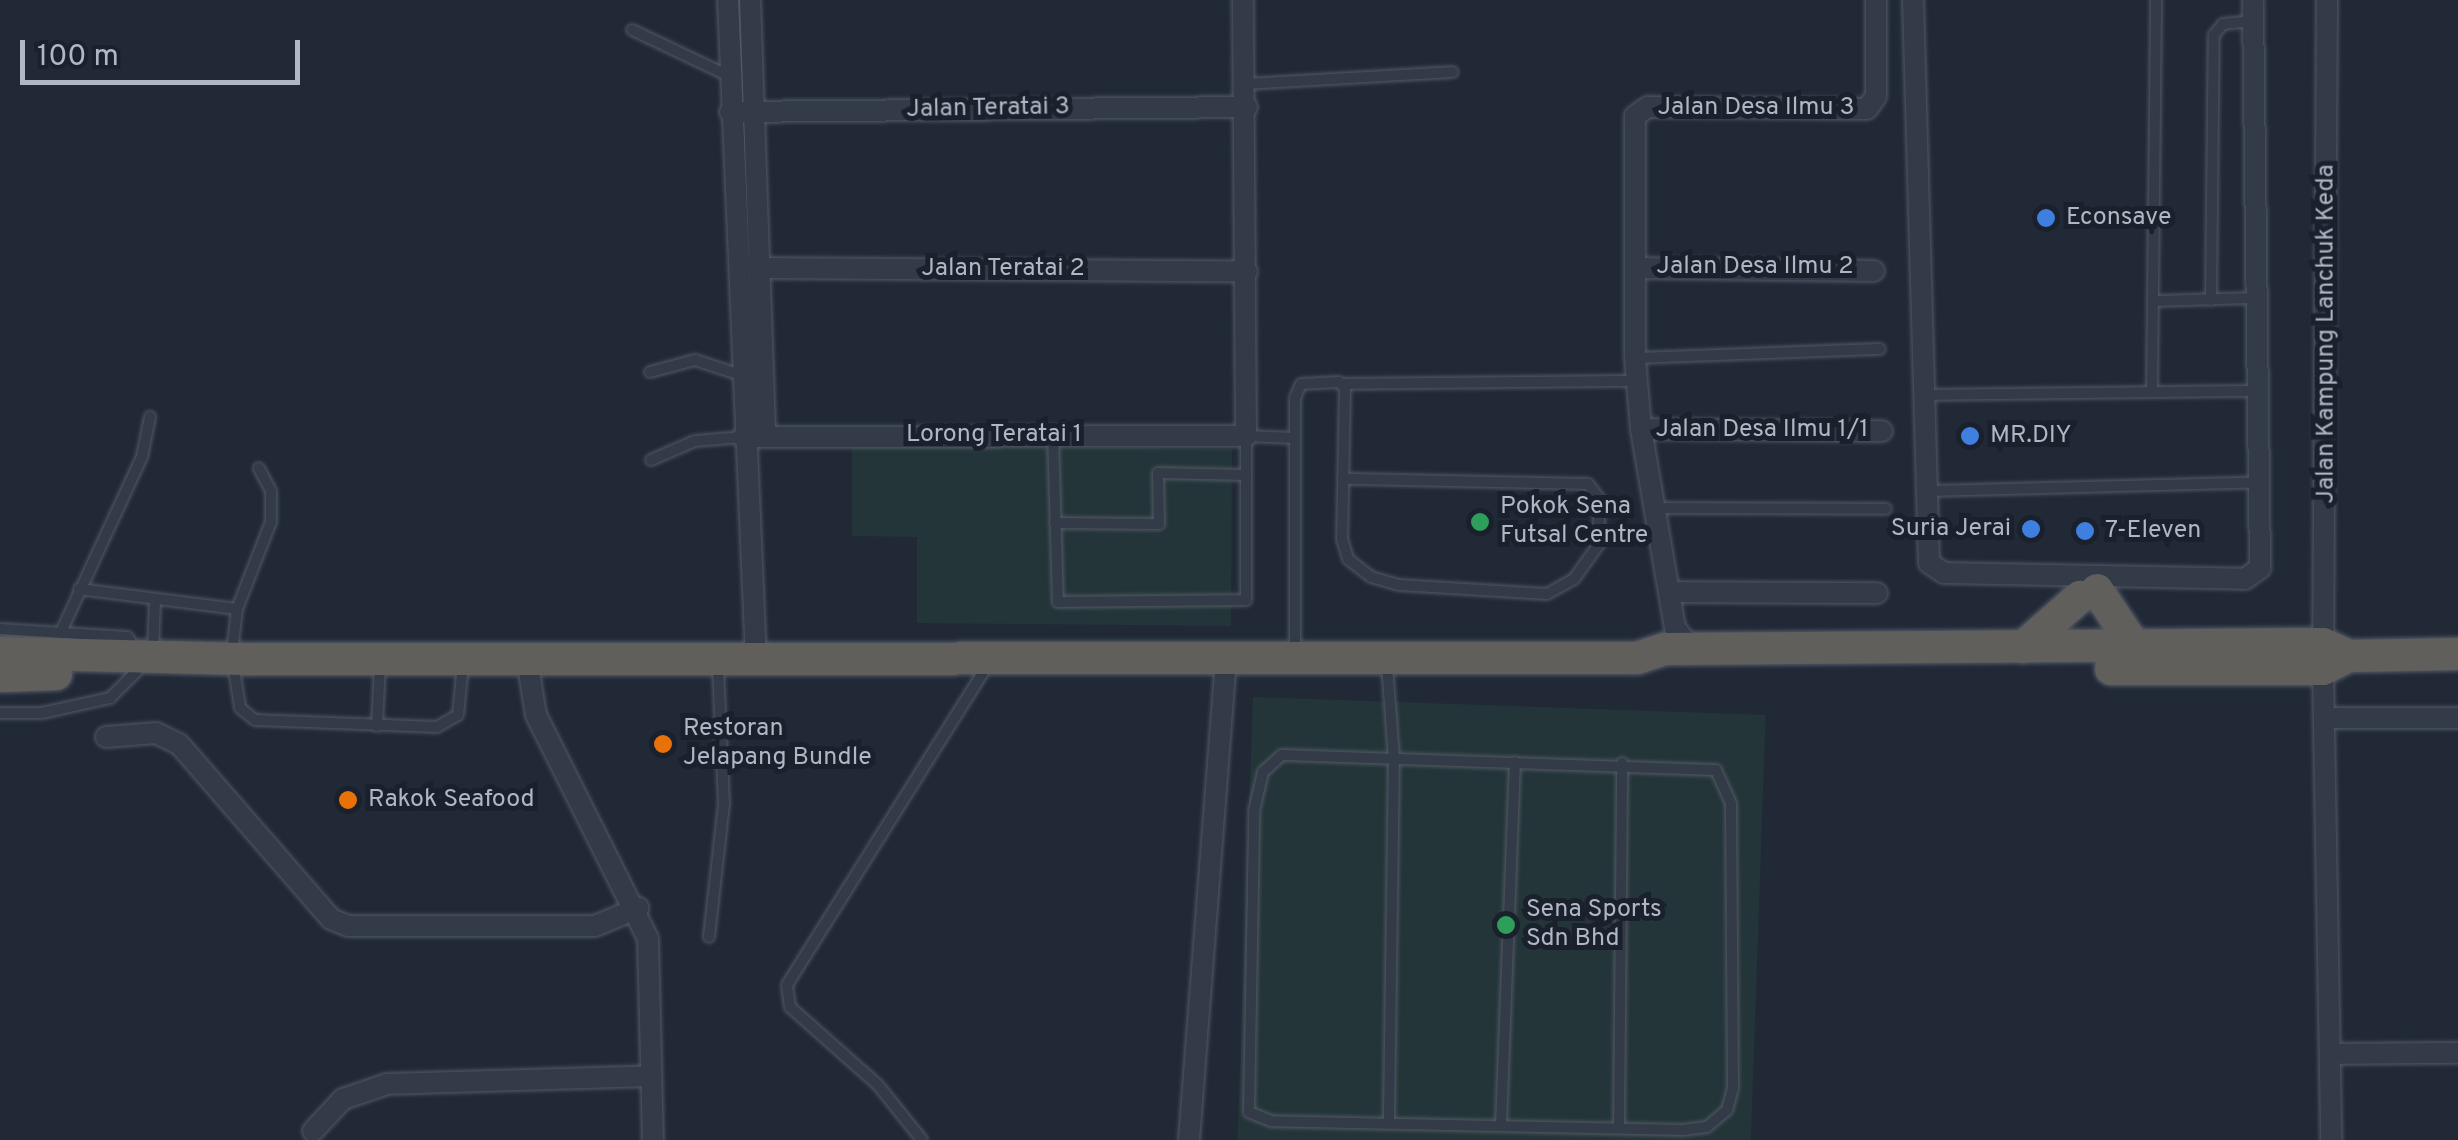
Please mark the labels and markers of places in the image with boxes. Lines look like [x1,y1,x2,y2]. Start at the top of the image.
place label: Econsave [2066,203,2171,233]
marker: Econsave [2035,207,2057,229]
place label: MR.DIY [1990,421,2071,451]
marker: MR.DIY [1959,425,1981,447]
place label: Pokok Sena Futsal Centre [1500,493,1648,552]
marker: Pokok Sena Futsal Centre [1469,511,1491,533]
place label: Suria Jerai [1891,514,2011,544]
place label: 7-Eleven [2105,516,2201,546]
marker: Suria Jerai [2020,518,2042,540]
marker: 7-Eleven [2074,520,2096,542]
place label: Restoran Jelapang Bundle [683,715,872,774]
marker: Restoran Jelapang Bundle [652,733,674,755]
place label: Rakok Seafood [368,785,535,815]
marker: Rakok Seafood [337,789,359,811]
place label: Sena Sports Sdn Bhd [1526,896,1662,955]
marker: Sena Sports Sdn Bhd [1495,914,1517,936]

